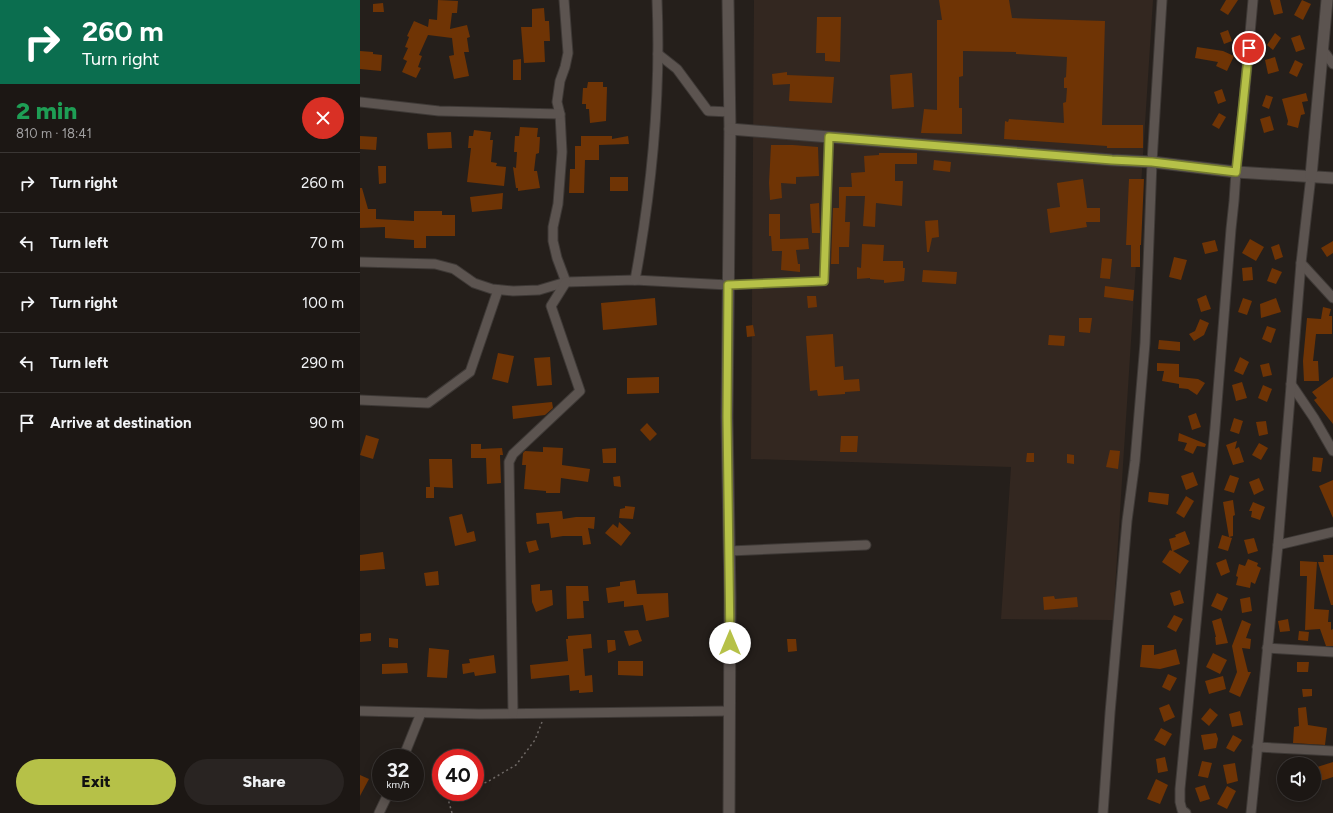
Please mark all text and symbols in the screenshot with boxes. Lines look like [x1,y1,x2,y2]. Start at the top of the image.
text: 260 m [82,14,164,48]
icon: right [16,16,68,68]
pin [1232,31,1266,65]
icon: arrive [1238,37,1260,59]
text: Turn right [82,48,159,70]
text: 2 min [16,96,77,125]
button: close [302,97,344,139]
text: 810 m · 18:41 [16,126,92,141]
icon: right [16,172,38,194]
text: Turn right [50,174,118,192]
text: 260 m [301,174,344,192]
icon: left [16,232,38,254]
text: Turn left [50,234,108,252]
text: 70 m [310,234,344,252]
icon: right [16,292,38,314]
text: Turn right [50,294,118,312]
text: 100 m [302,294,344,312]
icon: left [16,352,38,374]
text: Turn left [50,354,108,372]
text: 290 m [301,354,344,372]
icon: arrive [16,412,38,434]
text: Arrive at destination [50,414,191,432]
text: 90 m [309,414,344,432]
position arrow [709,622,751,664]
speed limit sign: 40 [432,749,484,801]
map controls [1277,757,1321,801]
button: sound [1277,757,1321,801]
text: 32 [387,758,409,782]
button: Exit [16,759,176,805]
button: Share [184,759,344,805]
text: km/h [387,778,409,791]

